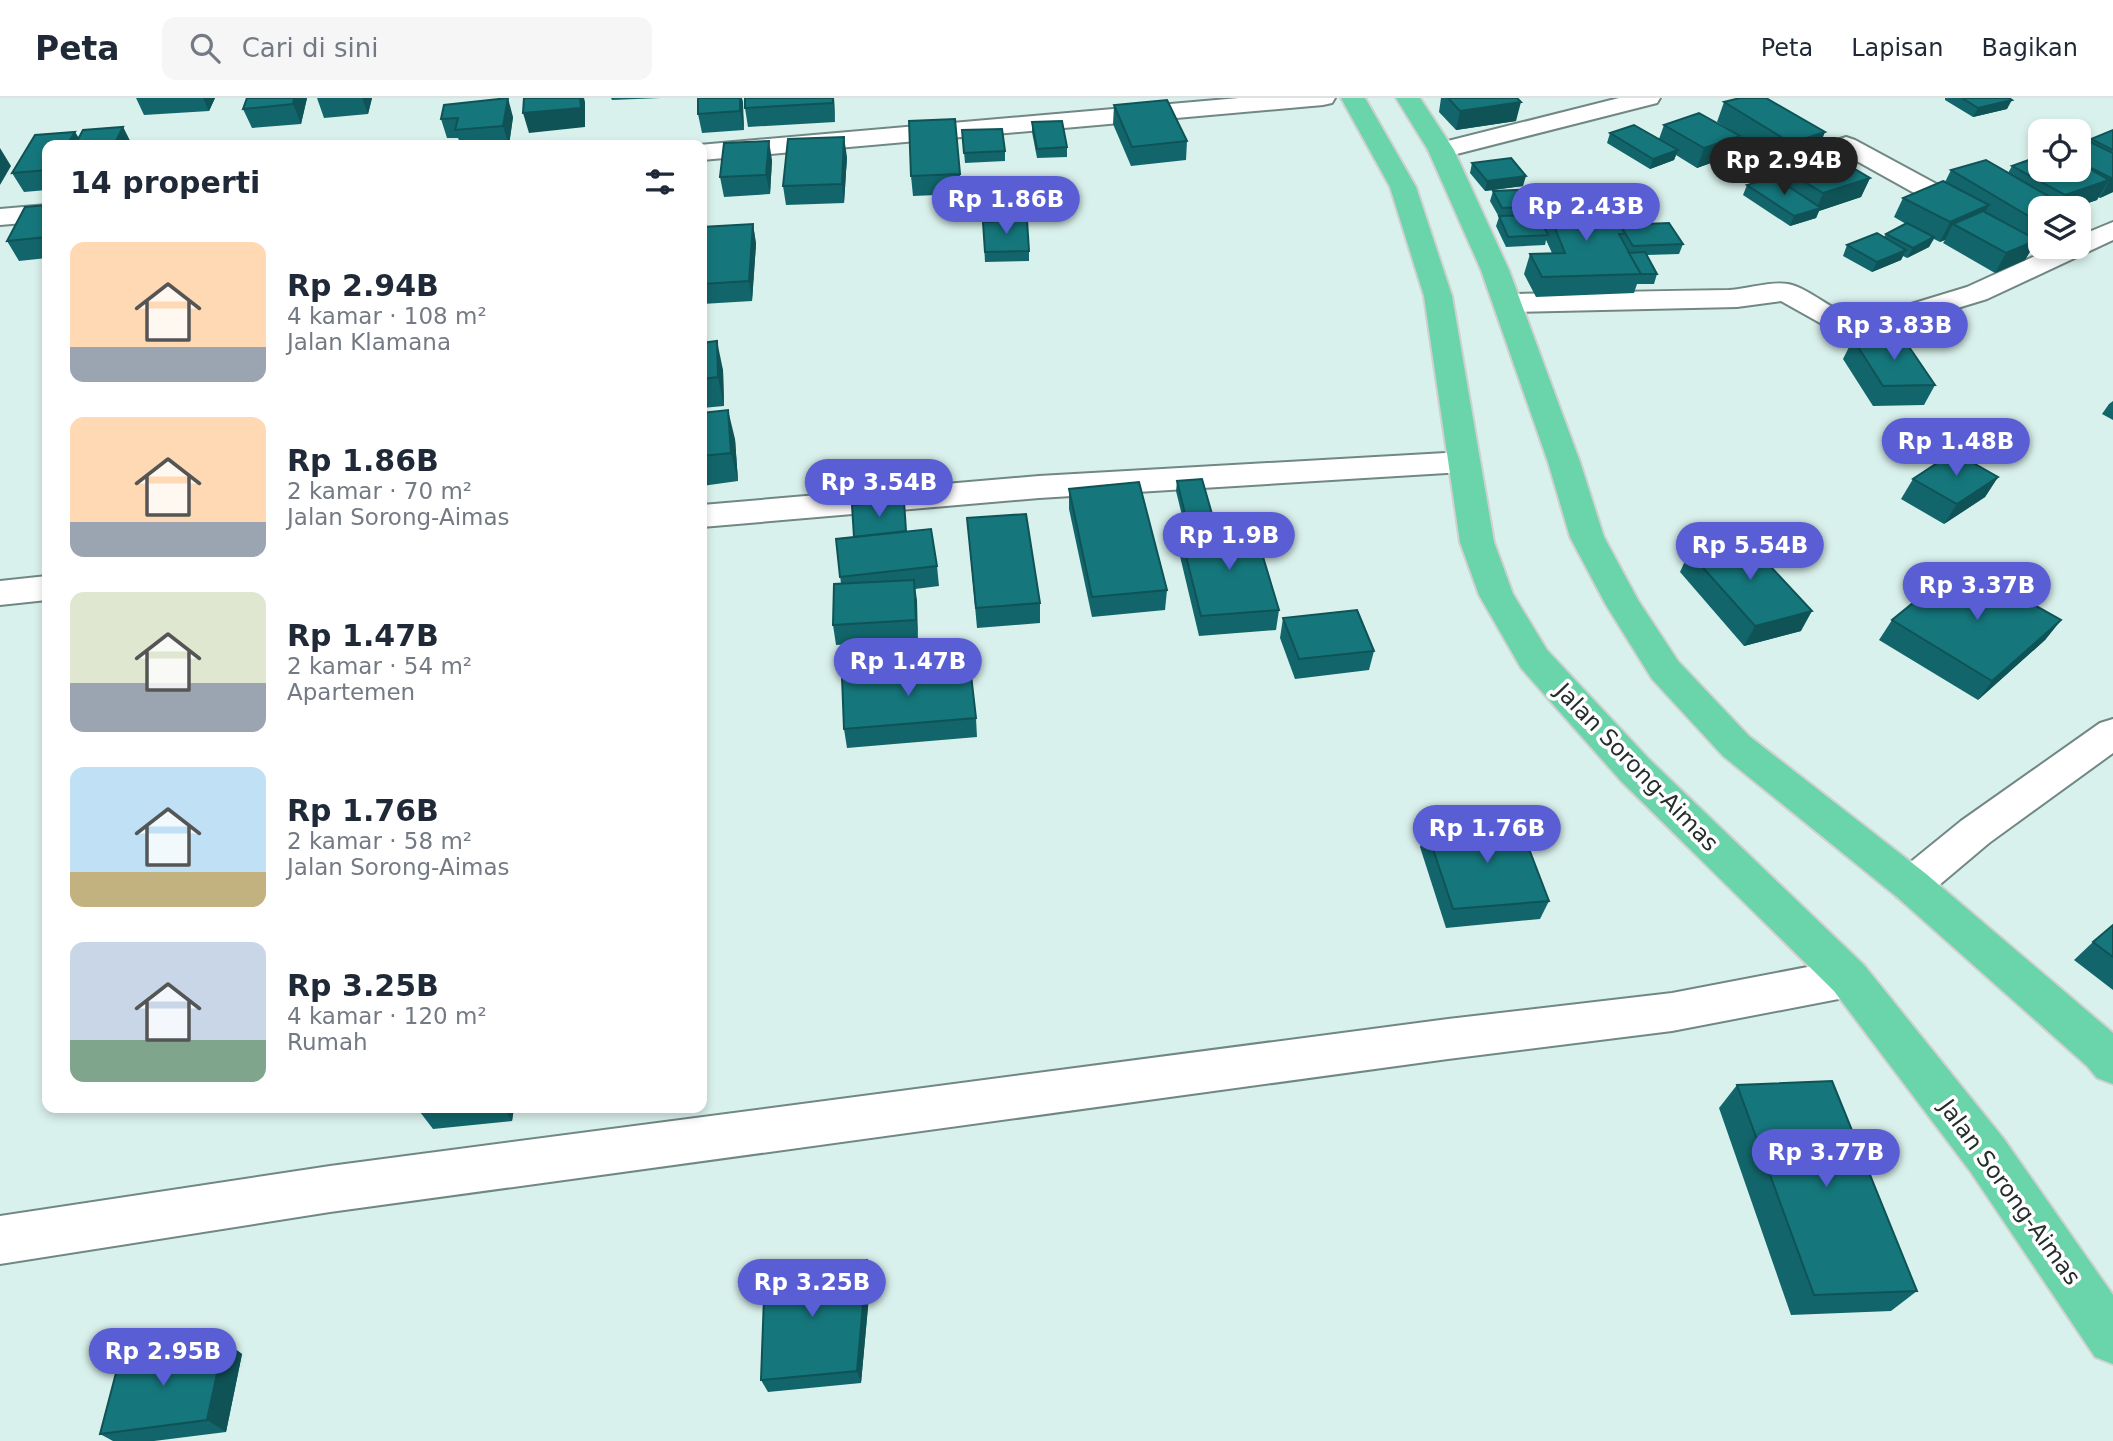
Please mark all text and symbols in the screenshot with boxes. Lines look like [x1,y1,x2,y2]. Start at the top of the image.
search box [162,17,652,80]
text: Peta [35,29,120,68]
icon: search [186,29,224,67]
text: Cari di sini [242,33,378,63]
text: Peta [1761,34,1813,62]
text: Lapisan [1851,34,1944,62]
text: Bagikan [1982,34,2078,62]
map controls [2028,119,2091,259]
button: locate [2028,119,2091,182]
pin: Rp 2.94B [1712,138,1856,197]
text: Rp 2.94B [1726,147,1842,173]
icon: filters [641,163,679,201]
text: 14 properti [70,165,260,200]
pin: Rp 1.86B [934,176,1078,236]
pin: Rp 2.43B [1514,184,1658,243]
text: Rp 1.86B [948,186,1064,212]
text: Rp 2.43B [1528,193,1644,219]
button: layers [2028,196,2091,259]
text: Rp 2.94B [287,268,439,303]
icon: home [126,270,210,354]
pin: Rp 3.83B [1822,302,1966,362]
text: 4 kamar · 108 m² [287,303,487,329]
text: Rp 3.83B [1836,312,1952,338]
text: Jalan Klamana [287,329,451,355]
pin: Rp 1.48B [1884,418,2028,478]
text: Rp 1.48B [1898,428,2014,454]
text: Rp 1.86B [287,443,439,478]
icon: home [126,445,210,529]
pin: Rp 3.54B [807,460,951,519]
text: Rp 3.54B [821,469,937,495]
text: 2 kamar · 70 m² [287,478,472,504]
text: Jalan Sorong-Aimas [287,504,510,530]
pin: Rp 1.9B [1164,512,1294,572]
text: Rp 1.9B [1179,522,1279,548]
pin: Rp 5.54B [1678,522,1822,582]
text: Rp 5.54B [1692,532,1808,558]
pin: Rp 3.37B [1905,562,2049,622]
text: Rp 3.37B [1919,572,2035,598]
text: Rp 1.47B [287,618,439,653]
icon: home [126,620,210,704]
pin: Rp 1.47B [836,638,980,698]
text: Rp 1.47B [850,648,966,674]
text: 2 kamar · 54 m² [287,653,472,679]
street label: Jalan Sorong-Aimas [1549,676,1724,856]
text: Apartemen [287,679,415,705]
text: Rp 1.76B [287,793,439,828]
icon: home [126,795,210,879]
pin: Rp 1.76B [1415,806,1559,865]
text: Rp 1.76B [1429,815,1545,841]
text: 2 kamar · 58 m² [287,828,472,854]
text: Jalan Sorong-Aimas [287,854,510,880]
text: Rp 3.25B [287,968,439,1003]
icon: home [126,970,210,1054]
text: 4 kamar · 120 m² [287,1003,487,1029]
text: Rumah [287,1029,368,1055]
street label: Jalan Sorong-Aimas [1933,1093,2086,1290]
pin: Rp 3.77B [1754,1130,1898,1189]
text: Rp 3.77B [1768,1139,1884,1165]
pin: Rp 3.25B [740,1260,884,1319]
text: Rp 3.25B [754,1269,870,1295]
pin: Rp 2.95B [91,1328,235,1388]
text: Rp 2.95B [105,1338,221,1364]

